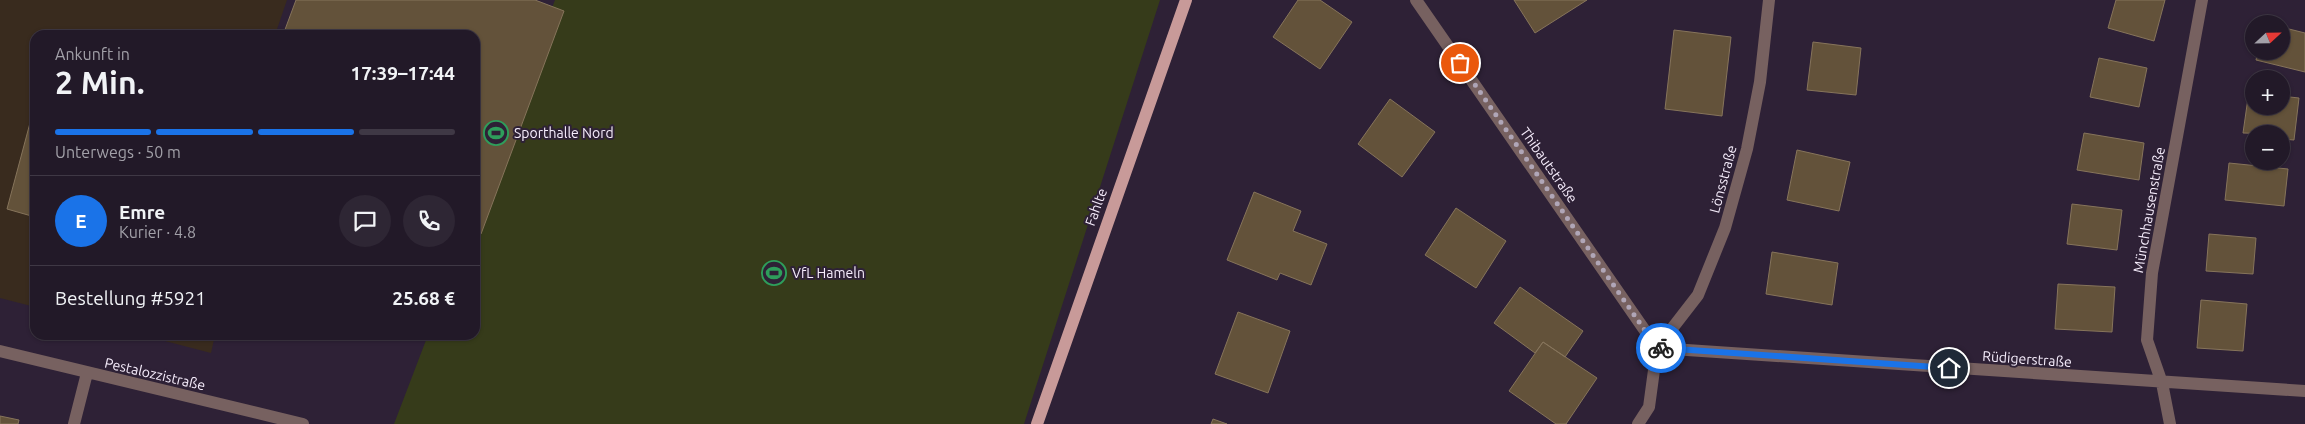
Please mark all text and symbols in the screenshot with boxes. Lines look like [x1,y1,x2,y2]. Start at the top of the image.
north arrow [2245,15,2290,60]
map controls [2245,15,2290,170]
pin [1439,42,1481,84]
text: Ankunft in [55,45,130,63]
icon: bag [1446,49,1474,77]
text: 17:39–17:44 [350,62,455,84]
text: 2 Min. [55,64,145,100]
button: + [2245,70,2290,115]
sports icon: Sporthalle Nord [483,120,509,146]
street label: Thibautstraße [1517,124,1581,206]
place label: Sporthalle Nord [514,125,614,141]
button: − [2245,125,2290,170]
text: Unterwegs · 50 m [55,143,181,161]
street label: Lönsstraße [1706,143,1740,215]
street label: Münchhausenstraße [2130,146,2168,274]
street label: Fahlte [1082,186,1110,228]
button: chat [339,195,391,247]
button: phone [403,195,455,247]
text: Emre [119,201,165,223]
text: E [75,210,87,232]
text: Kurier · 4.8 [119,223,196,241]
sports icon: VfL Hameln [761,260,787,286]
place label: VfL Hameln [792,265,865,281]
text: Bestellung #5921 [55,287,206,309]
text: 25.68 € [392,287,455,309]
courier [1636,323,1686,373]
icon: bike [1647,334,1675,362]
pin [1928,347,1970,389]
street label: Rüdigerstraße [1982,348,2072,370]
icon: home [1935,354,1963,382]
street label: Pestalozzistraße [103,355,207,393]

